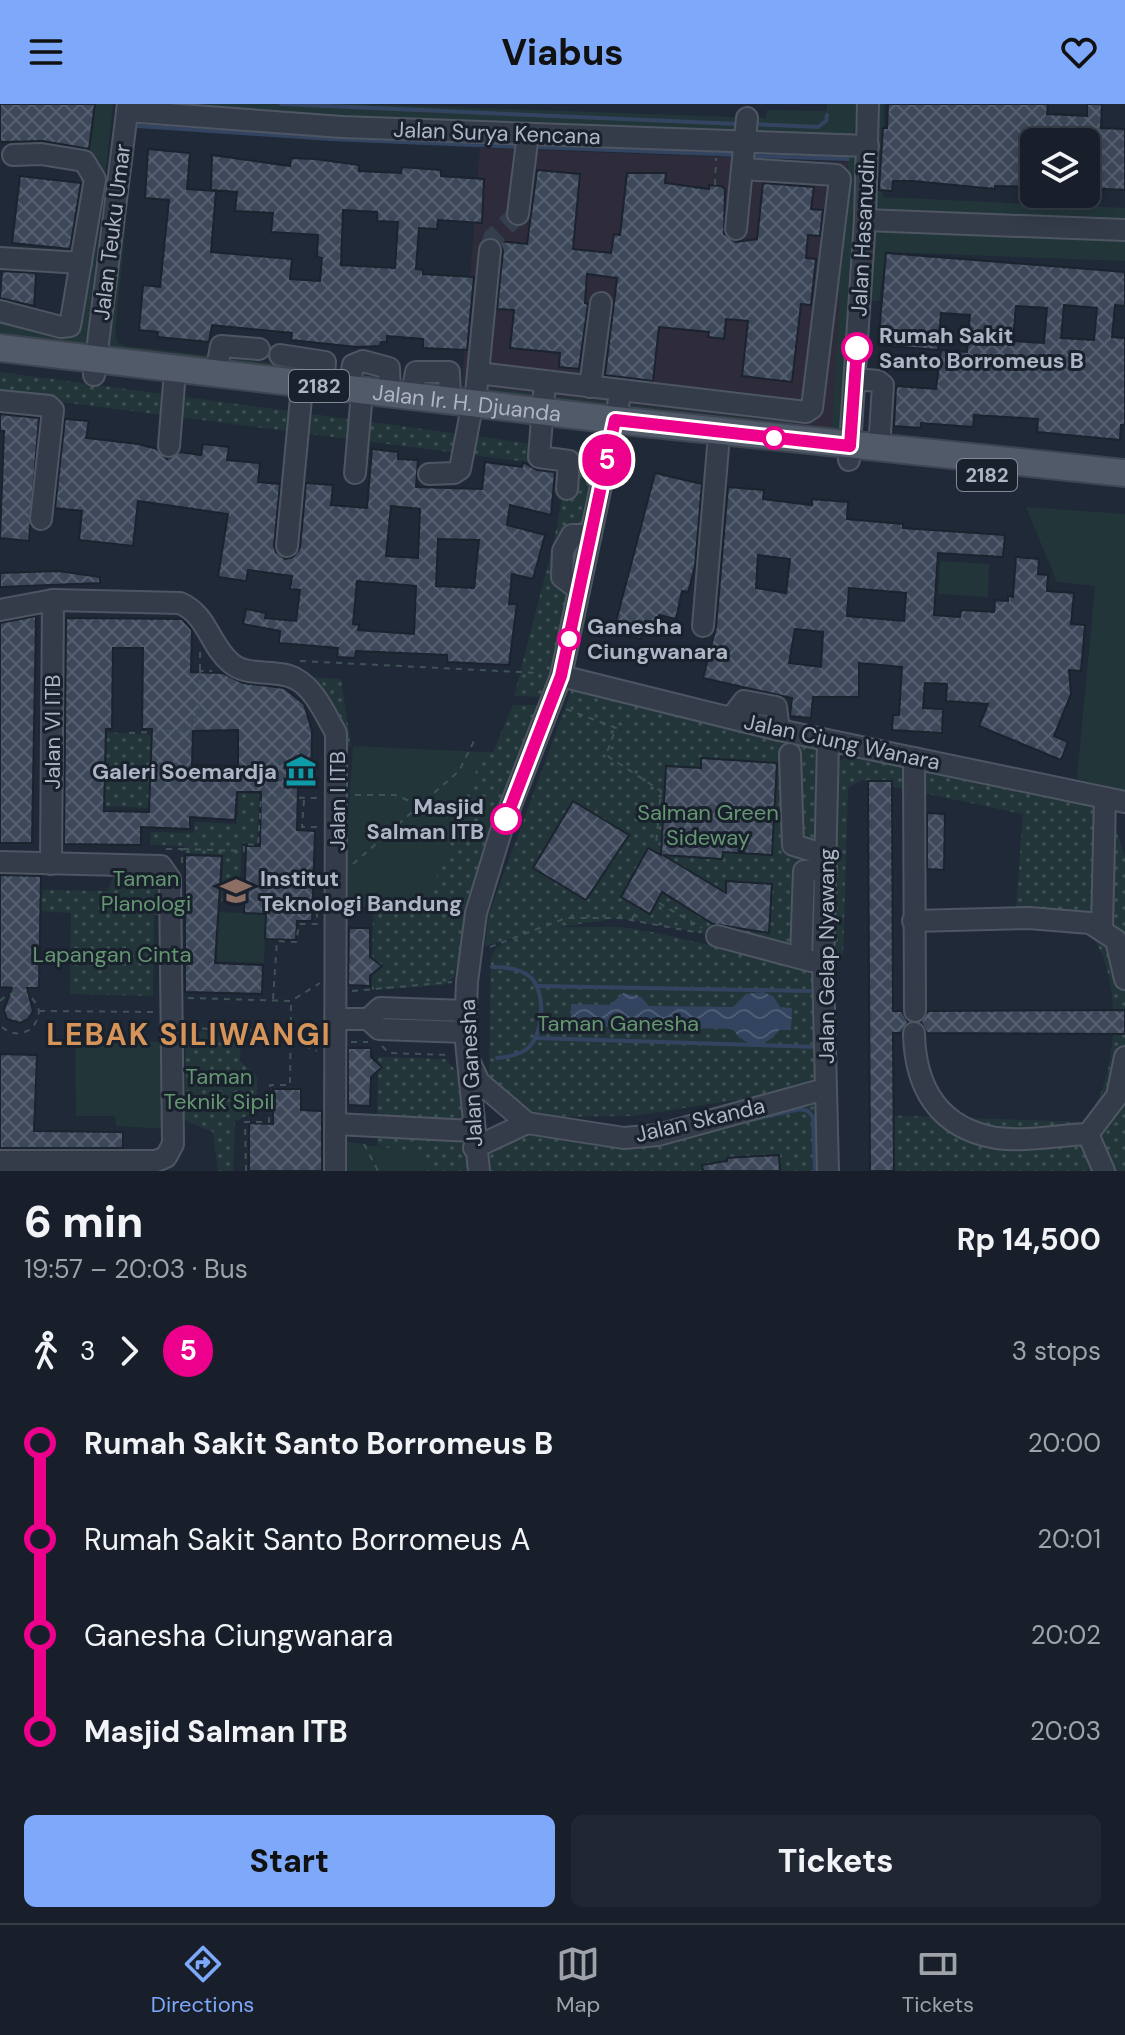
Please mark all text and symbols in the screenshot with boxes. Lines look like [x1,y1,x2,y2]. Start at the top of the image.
text: Viabus [501,29,624,76]
icon: menu [24,30,68,74]
icon: heart [1057,30,1101,74]
street label: Jalan Surya Kencana [393,115,601,151]
map controls [1020,128,1100,208]
button: layers [1020,128,1100,208]
street label: Jalan Teuku Umar [87,142,137,322]
street label: Jalan Hasanudin [844,151,882,317]
place label: Rumah Sakit Santo Borromeus B [879,321,1084,375]
marker: Rumah Sakit Santo Borromeus B [842,333,872,363]
road number: 2182 [289,370,349,402]
street label: Jalan Ir. H. Djuanda [371,377,563,428]
unlabelled marker [763,427,785,449]
line badge: 5 [581,434,633,486]
text: 5 [598,441,616,478]
road number: 2182 [957,459,1017,491]
place label: Ganesha Ciungwanara [587,612,728,666]
marker: Ganesha Ciungwanara [558,628,580,650]
street label: Jalan VI ITB [38,675,67,789]
street label: Jalan Ciung Wanara [741,707,943,777]
street label: Jalan I ITB [323,751,352,851]
museum icon: Galeri Soemardja [284,754,318,788]
place label: Galeri Soemardja [92,757,277,786]
place label: Masjid Salman ITB [366,792,484,846]
park label: Salman Green Sideway [637,798,779,852]
marker: Masjid Salman ITB [491,804,521,834]
street label: Jalan Gelap Nyawang [812,848,841,1064]
park label: Taman Planologi [101,864,191,918]
place label: Institut Teknologi Bandung [260,864,462,918]
school or university icon: Institut Teknologi Bandung [219,874,253,908]
park label: Lapangan Cinta [33,940,191,969]
street label: Jalan Ganesha [453,998,489,1148]
park label: Taman Ganesha [537,1009,699,1038]
district label: LEBAK SILIWANGI [46,1015,332,1054]
park label: Taman Teknik Sipil [164,1062,274,1116]
street label: Jalan Skanda [632,1091,768,1149]
text: 6 min [24,1193,143,1251]
text: Rp 14,500 [957,1220,1101,1259]
text: 19:57 – 20:03 · Bus [24,1252,248,1286]
icon: walk [24,1329,68,1373]
icon: forward [107,1329,151,1373]
text: 5 [179,1332,197,1369]
text: 3 [80,1334,95,1368]
text: 3 stops [1012,1334,1101,1368]
text: Rumah Sakit Santo Borromeus B [84,1424,553,1463]
text: 20:00 [1028,1426,1101,1460]
text: Rumah Sakit Santo Borromeus A [84,1520,530,1559]
text: 20:01 [1037,1522,1101,1556]
text: Ganesha Ciungwanara [84,1616,393,1655]
text: 20:02 [1031,1618,1101,1652]
text: Masjid Salman ITB [84,1712,348,1751]
text: 20:03 [1030,1714,1101,1748]
button: Start [24,1815,555,1907]
button: Tickets [571,1815,1101,1907]
tab: Directions [151,1942,254,2019]
tab: Map [556,1942,600,2019]
tab: Tickets [902,1942,974,2019]

